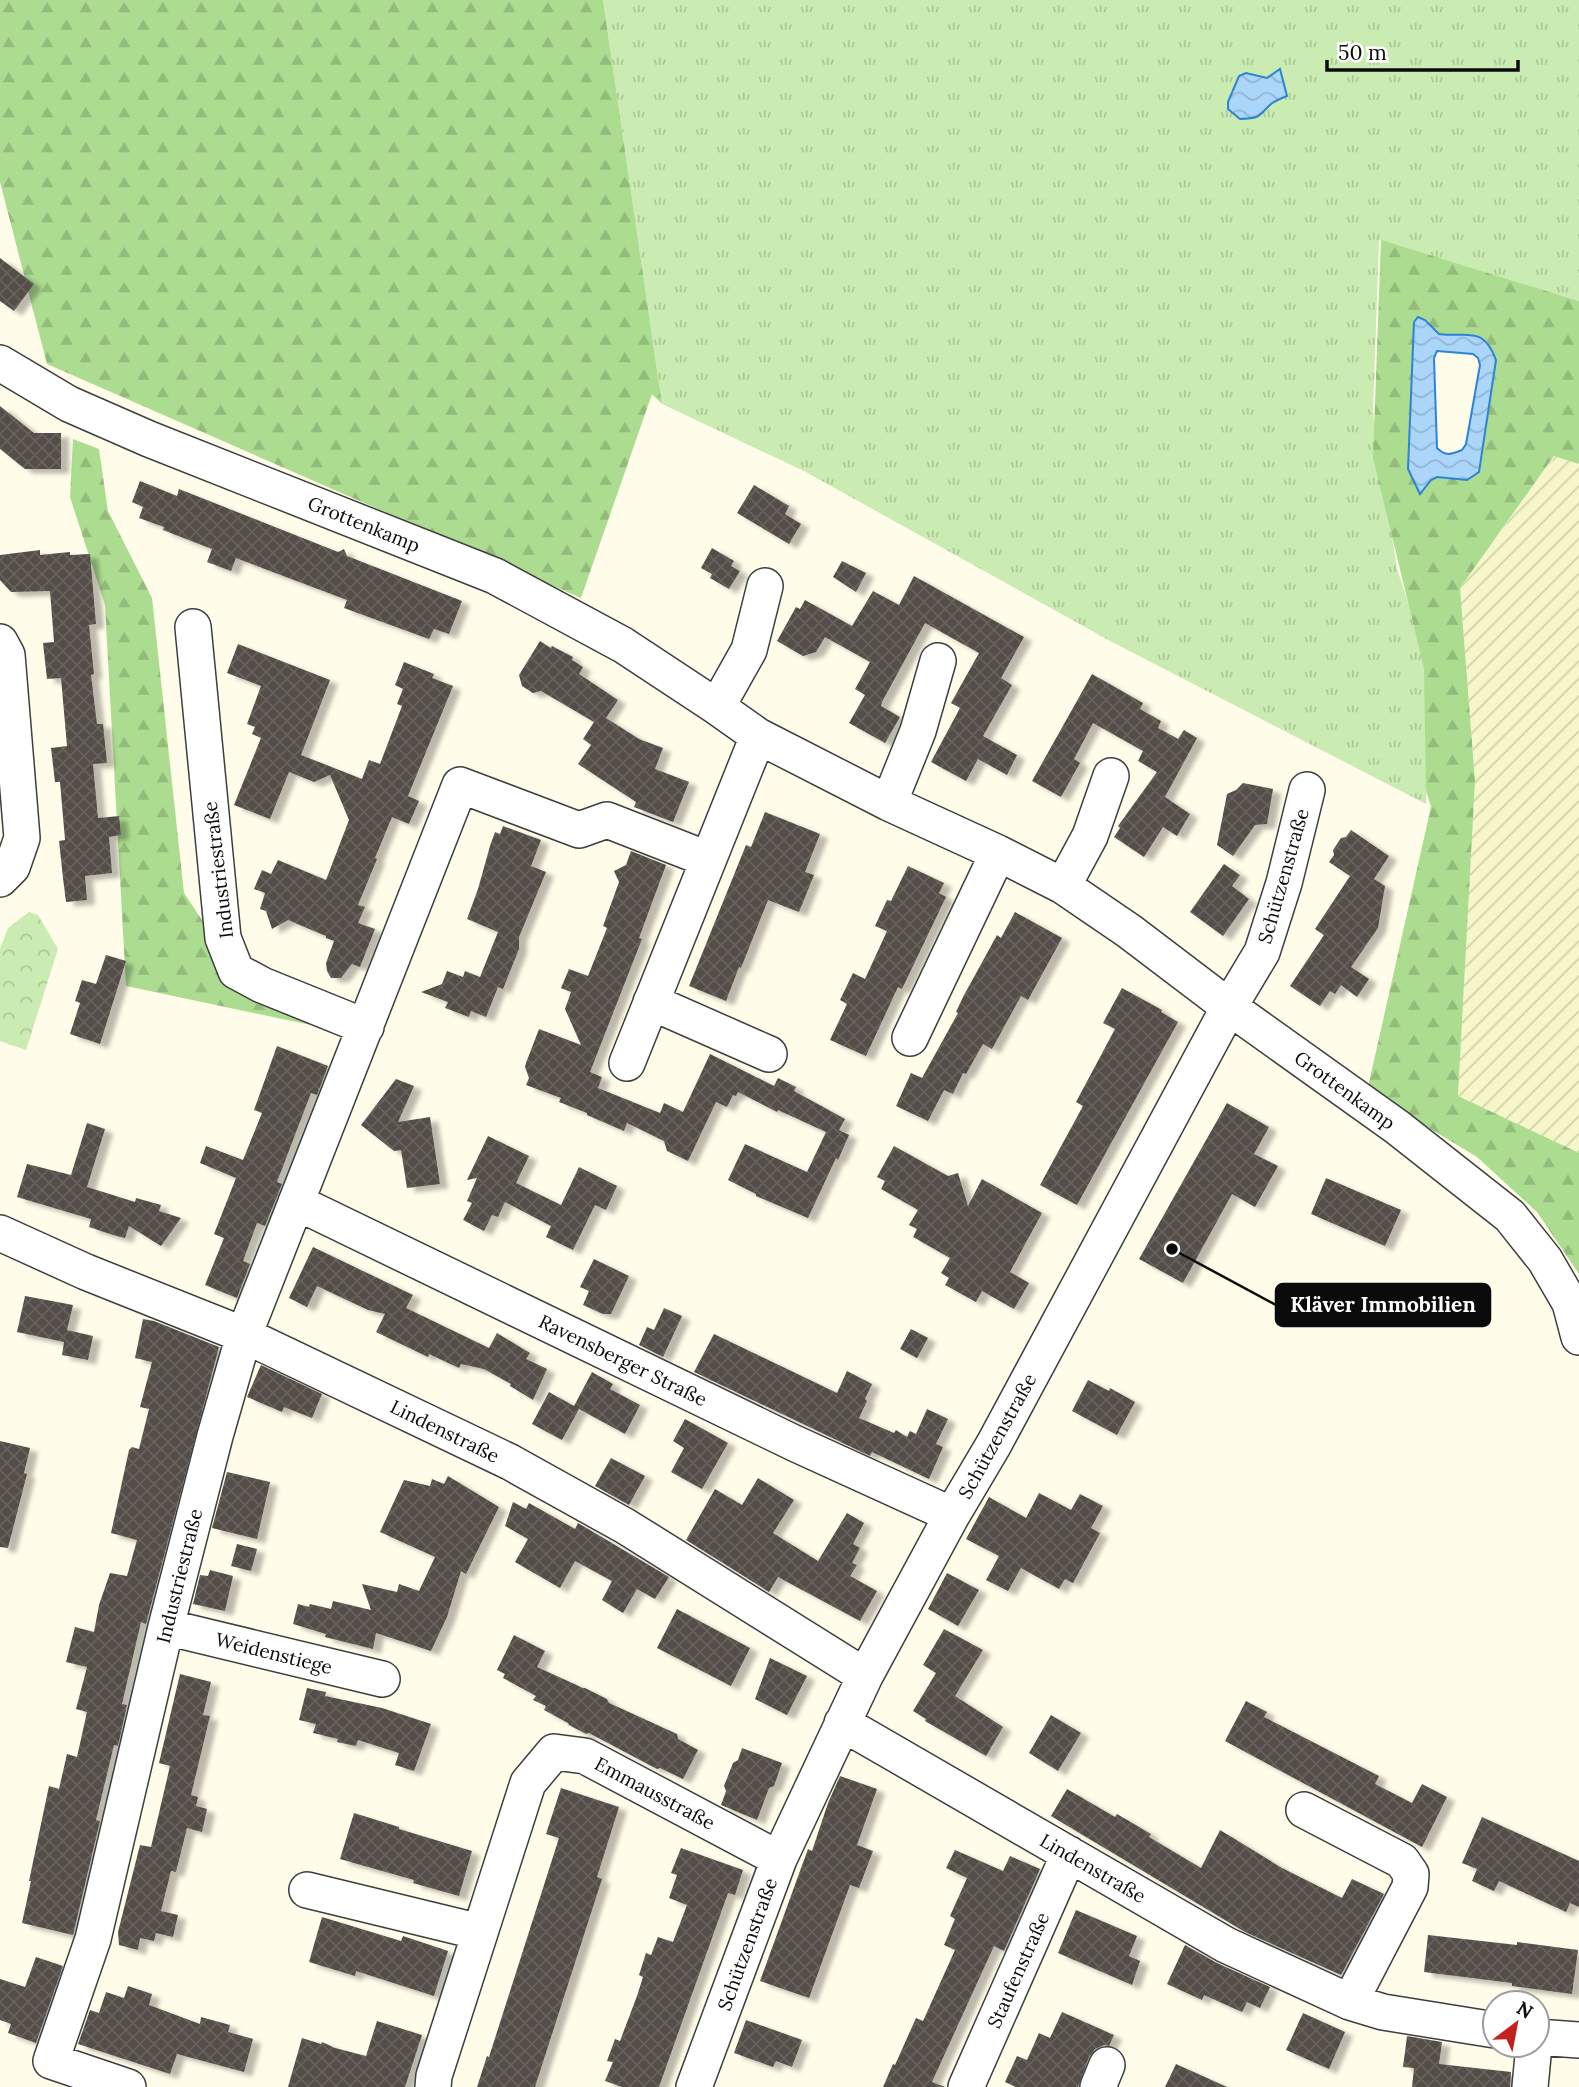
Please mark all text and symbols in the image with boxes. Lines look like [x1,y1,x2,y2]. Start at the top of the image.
scale bar [1327,28,1518,72]
text: 50 m [1338,39,1387,66]
street label: Grottenkamp [304,491,424,557]
street label: Industriestraße [198,800,238,940]
street label: Schützenstraße [1252,806,1314,946]
street label: Grottenkamp [1290,1045,1400,1135]
callout: Kläver Immobilien [1276,1284,1490,1326]
text: Kläver Immobilien [1290,1291,1476,1318]
street label: Ravensberger Straße [535,1309,711,1411]
street label: Schützenstraße [953,1369,1041,1503]
street label: Lindenstraße [387,1394,503,1468]
street label: Industriestraße [151,1506,207,1646]
street label: Weidenstiege [213,1627,335,1679]
street label: Emmausstraße [591,1751,719,1835]
street label: Lindenstraße [1036,1828,1150,1908]
street label: Schützenstraße [712,1874,782,2014]
street label: Staufenstraße [982,1908,1054,2032]
north arrow [1481,1989,1551,2059]
text: N [1512,1996,1538,2024]

